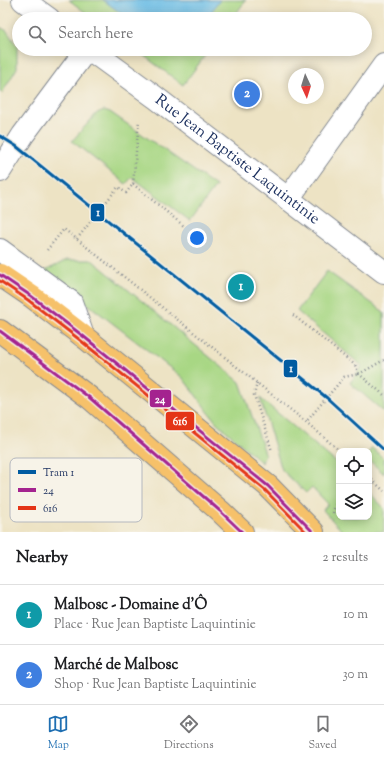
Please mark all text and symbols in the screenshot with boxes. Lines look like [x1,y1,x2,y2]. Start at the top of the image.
search box [12,12,372,56]
icon: search [26,23,48,45]
text: Search here [58,24,133,45]
north arrow [288,68,324,104]
pin: 2 [234,79,260,109]
street label: Rue Jean Baptiste Laquintinie [150,89,325,230]
line badge: 1 [90,203,105,222]
text: 1 [95,205,100,221]
your location [187,228,207,248]
pin: 1 [228,272,254,302]
line badge: 1 [283,359,298,378]
text: 1 [288,361,293,377]
line badge: 24 [149,389,172,408]
text: 24 [155,392,166,408]
line badge: 616 [165,411,195,431]
text: 616 [173,414,188,430]
map controls [336,448,372,520]
button: locate [336,448,372,484]
legend [10,458,142,522]
text: Tram 1 [43,465,74,481]
text: 24 [43,483,54,499]
button: layers [336,484,372,520]
text: 616 [43,501,58,517]
text: Nearby [16,546,68,570]
text: 2 results [323,549,368,567]
text: Malbosc - Domaine d'Ô [54,595,207,616]
text: 1 [27,606,31,624]
text: 10 m [343,606,368,624]
text: Place · Rue Jean Baptiste Laquintinie [54,616,256,634]
text: Marché de Malbosc [54,655,178,676]
text: 2 [26,666,32,684]
text: 30 m [342,666,368,684]
text: Shop · Rue Jean Baptiste Laquintinie [54,676,257,694]
tab: Map [47,713,69,753]
tab: Directions [164,713,214,753]
tab: Saved [308,713,337,753]

